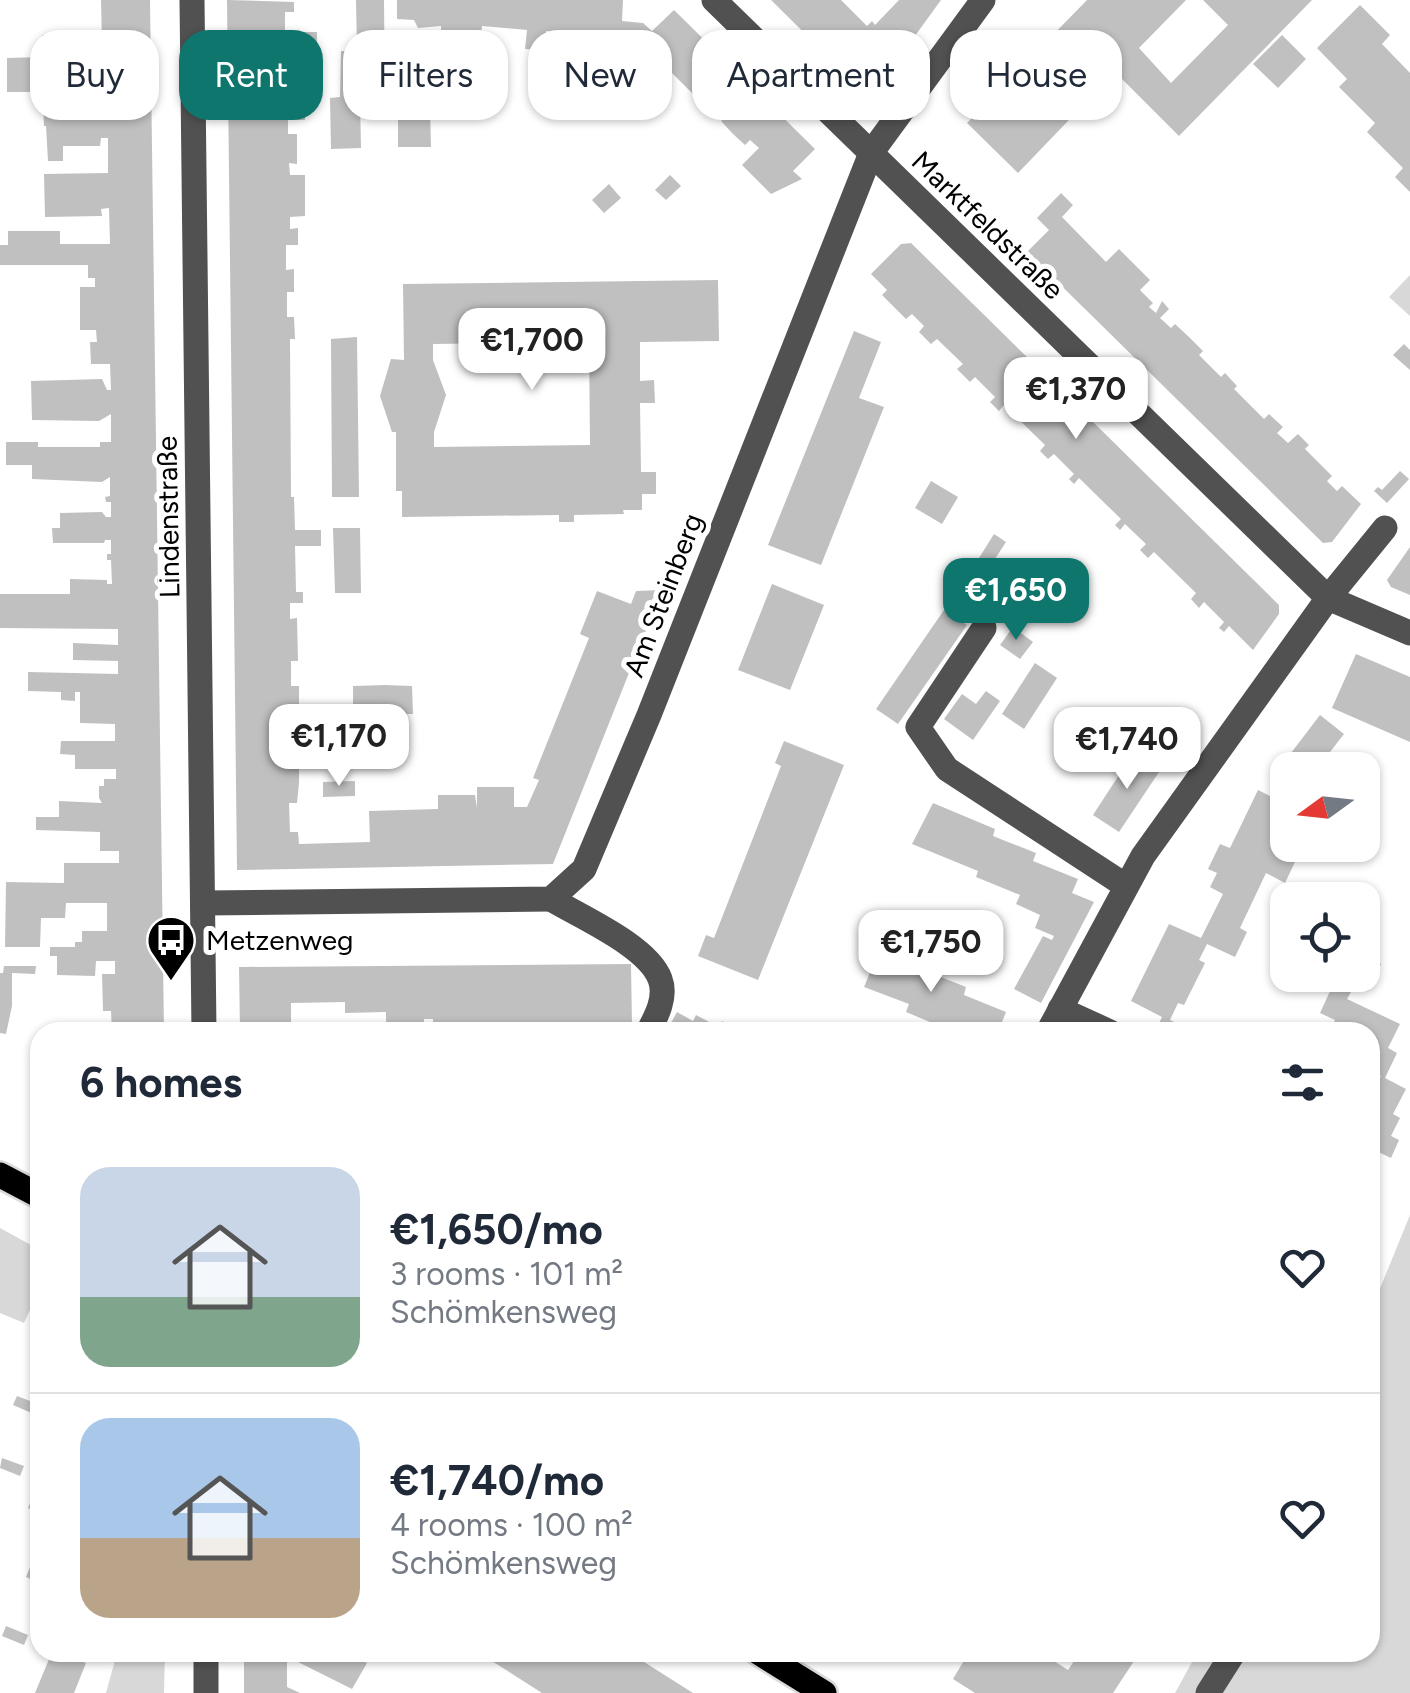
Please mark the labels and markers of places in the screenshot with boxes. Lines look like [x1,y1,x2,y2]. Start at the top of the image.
pin: €1,700 [451,308,613,393]
pin: €1,370 [995,357,1157,442]
pin: €1,650 [935,558,1097,643]
pin: €1,170 [258,704,420,789]
pin: €1,740 [1046,707,1208,792]
pin: €1,750 [850,910,1012,995]
bus stop icon: Metzenweg [145,914,197,982]
place label: Metzenweg [206,923,353,957]

